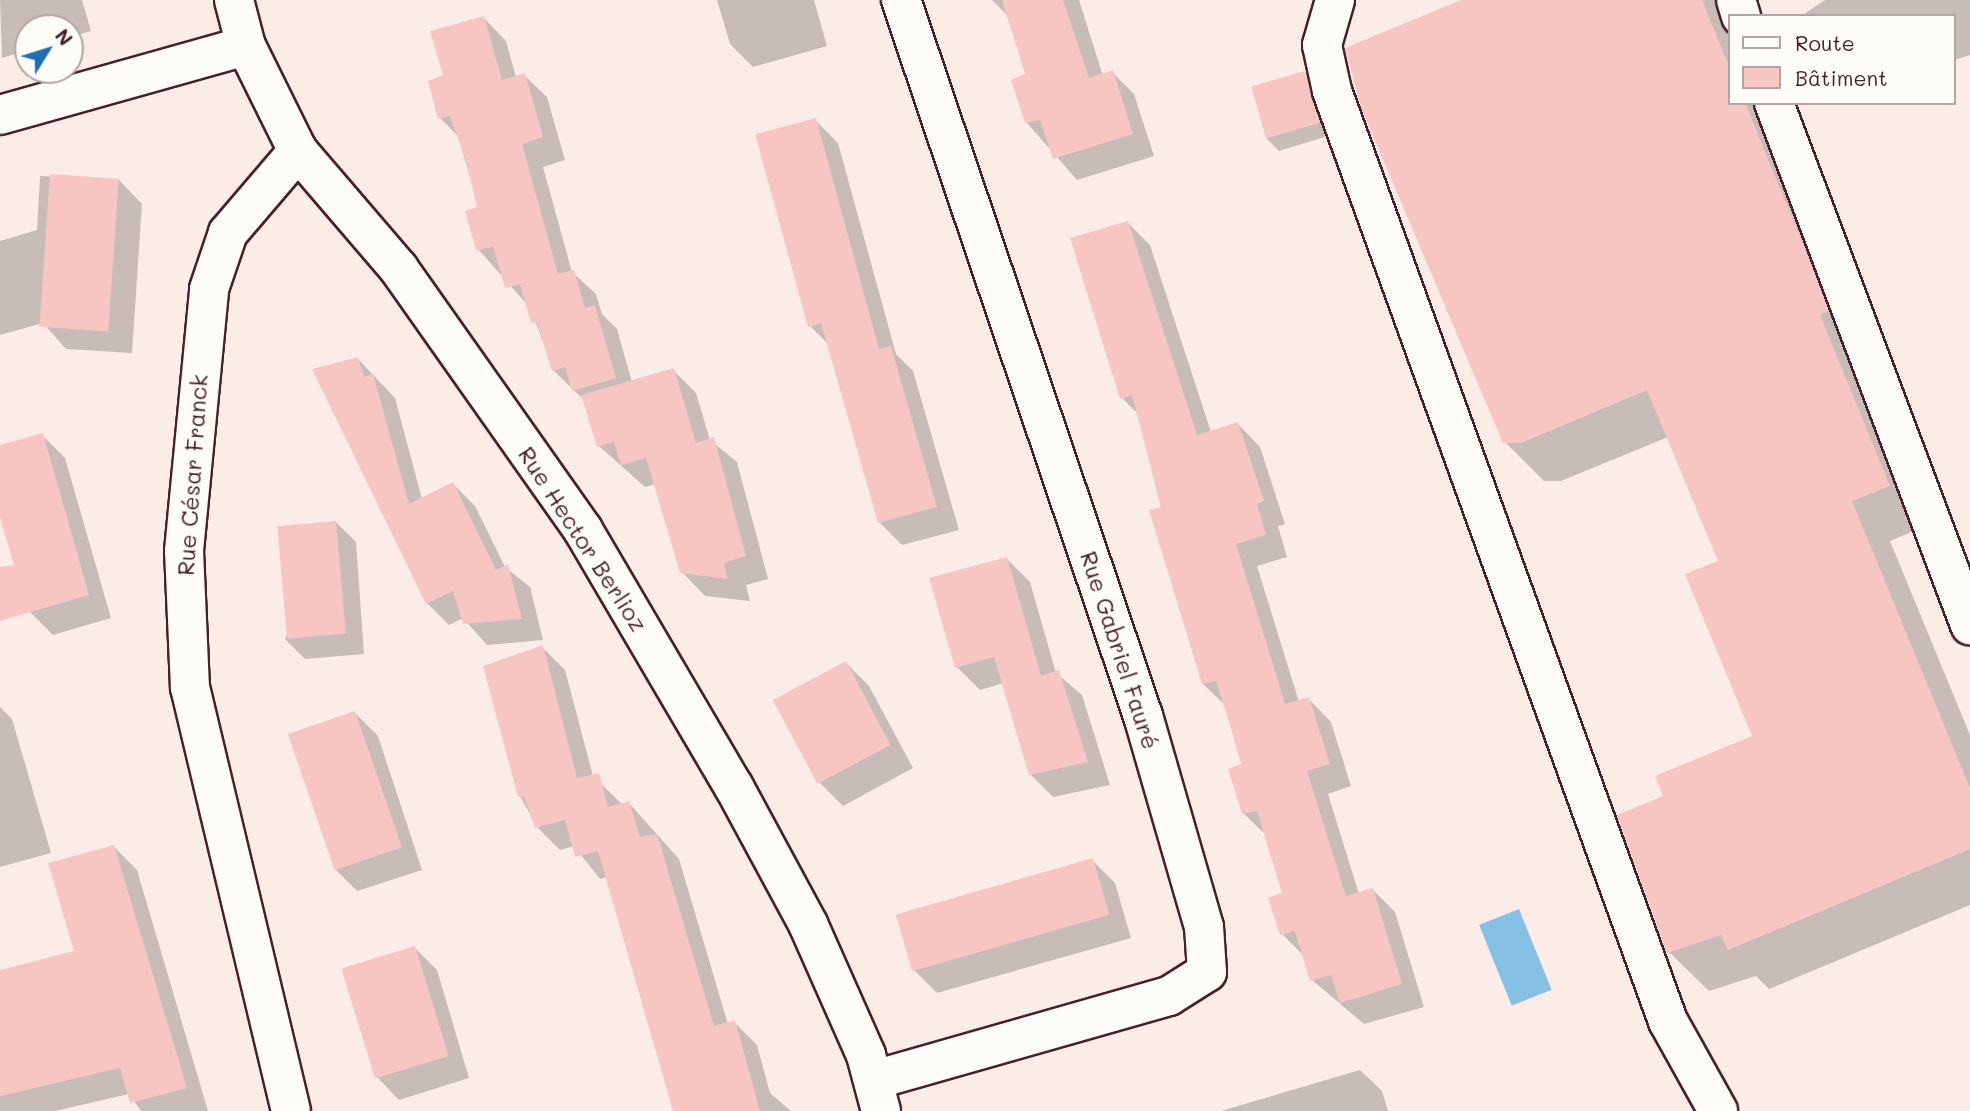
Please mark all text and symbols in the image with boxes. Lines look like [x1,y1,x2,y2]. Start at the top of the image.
north arrow [14,14,84,84]
legend [1728,14,1956,105]
text: N [50,24,79,50]
text: Route [1795,29,1855,56]
text: Bâtiment [1795,64,1887,91]
street label: Rue César Franck [171,373,213,577]
street label: Rue Hector Berlioz [513,441,653,637]
street label: Rue Gabriel Fauré [1075,548,1165,752]

